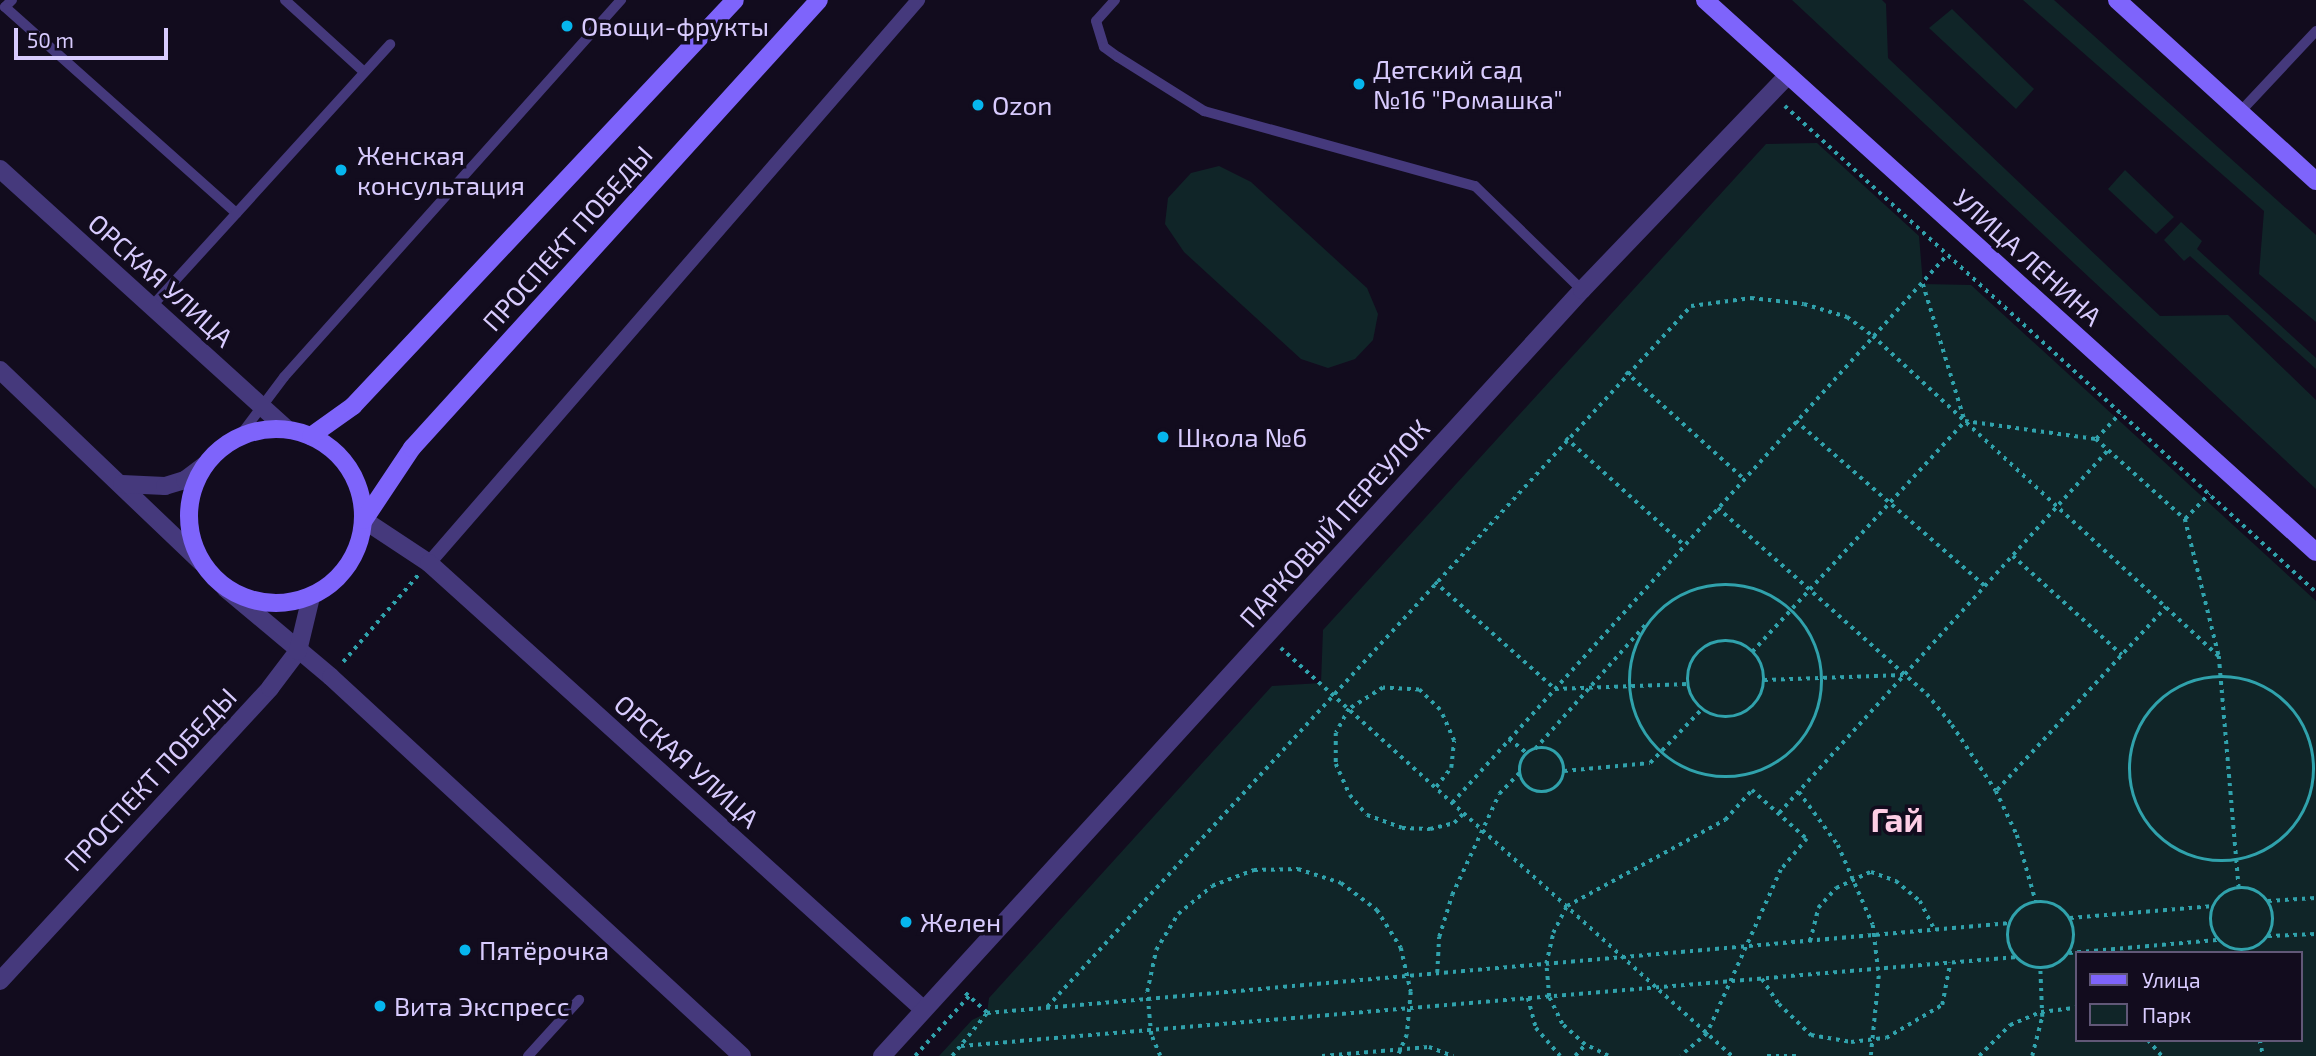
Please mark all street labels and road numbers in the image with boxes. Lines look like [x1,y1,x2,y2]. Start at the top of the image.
street label: ПРОСПЕКТ ПОБЕДЫ [476,139,658,337]
street label: УЛИЦА ЛЕНИНА [1947,182,2109,332]
street label: ОРСКАЯ УЛИЦА [82,207,240,353]
street label: ПАРКОВЫЙ ПЕРЕУЛОК [1232,413,1436,633]
street label: ПРОСПЕКТ ПОБЕДЫ [57,681,243,877]
street label: ОРСКАЯ УЛИЦА [608,688,766,834]

